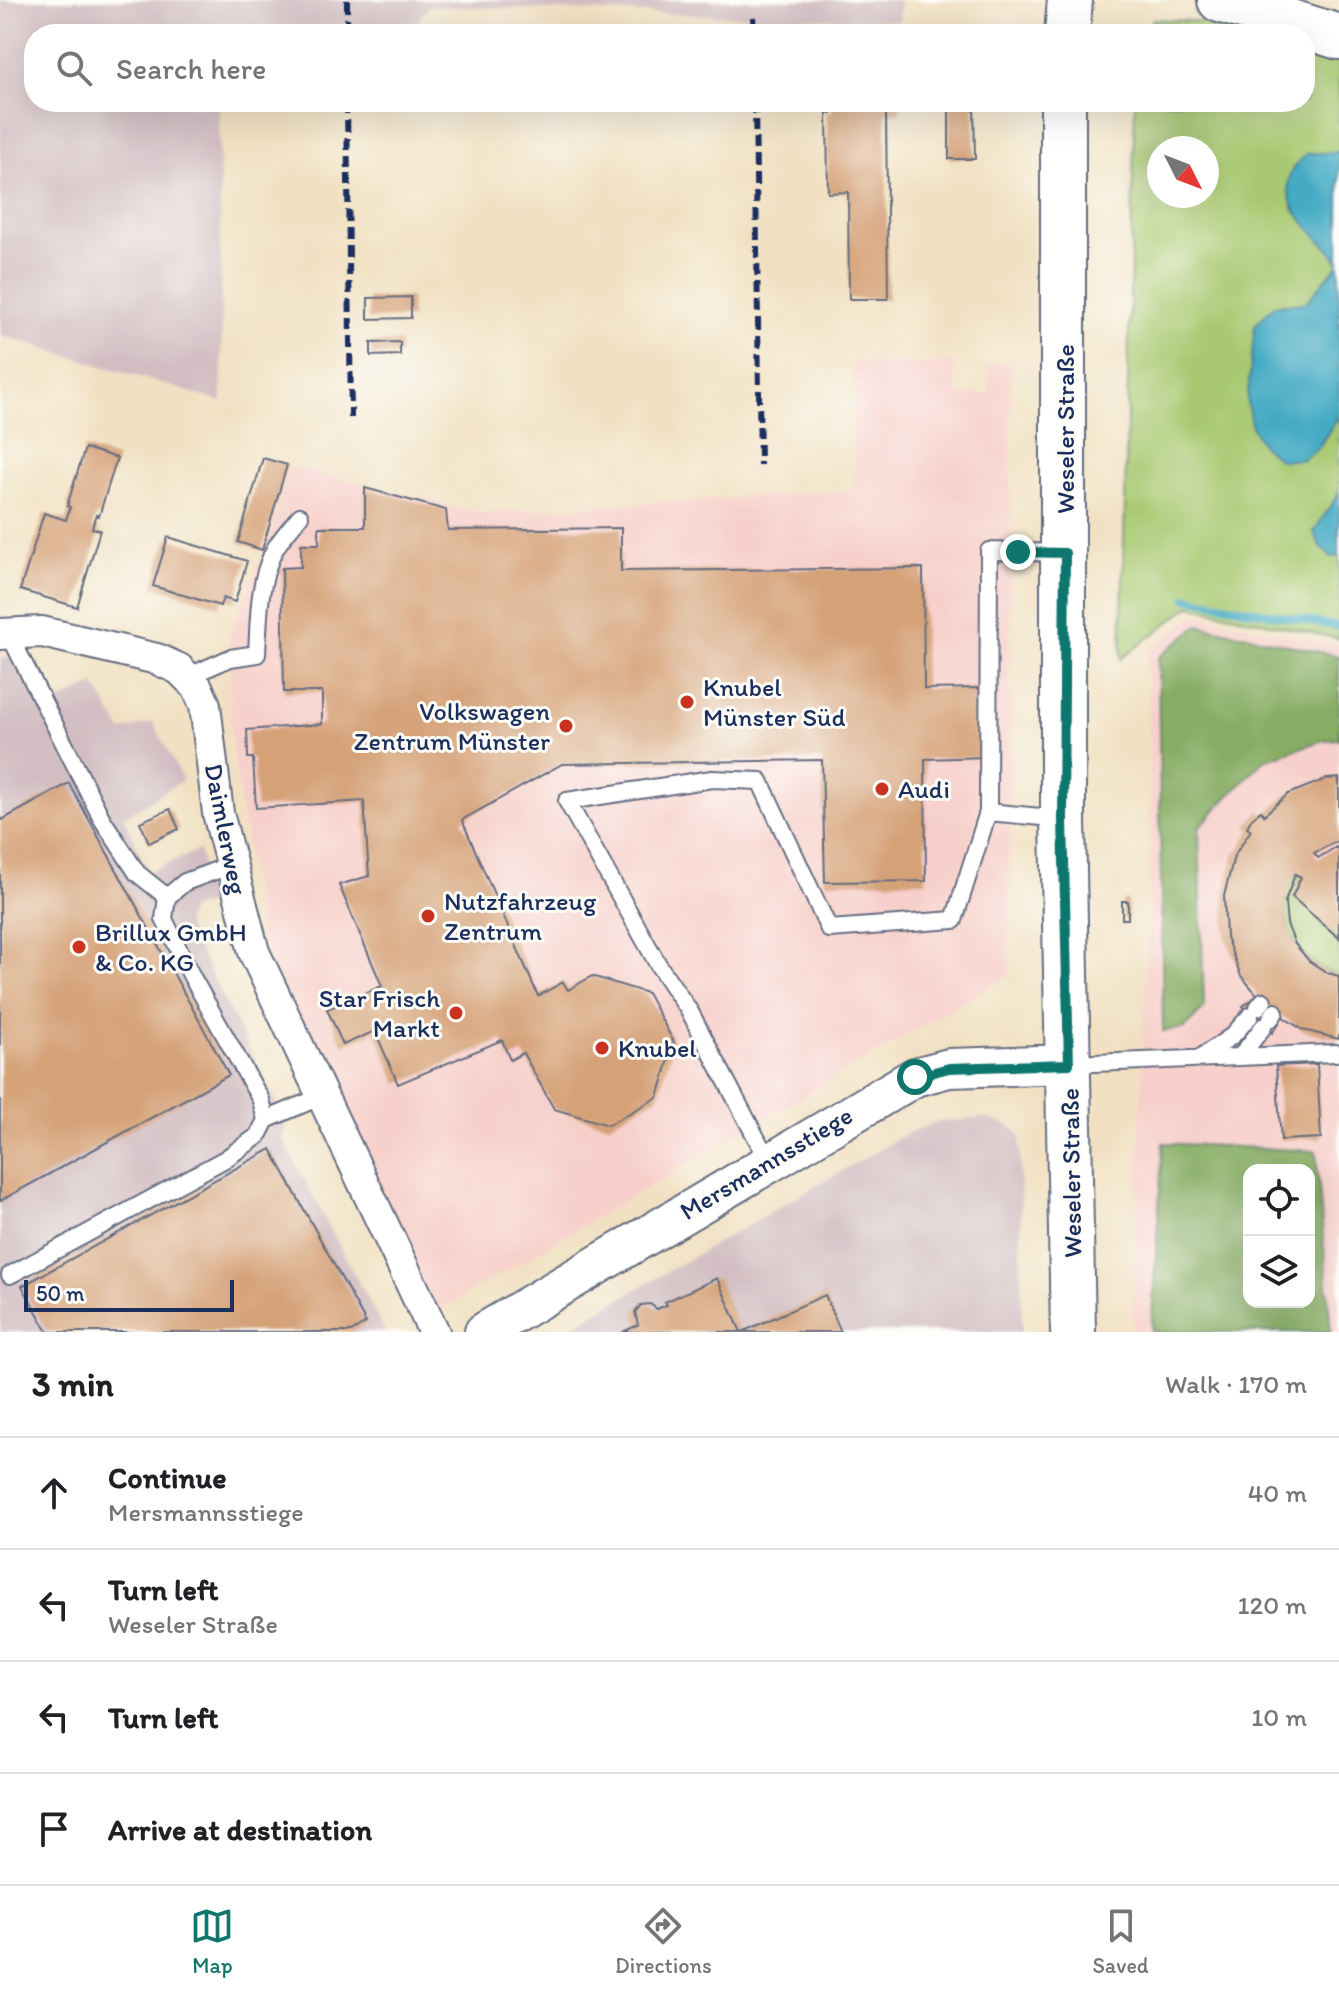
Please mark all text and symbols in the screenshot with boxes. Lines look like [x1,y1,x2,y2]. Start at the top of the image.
search box [24,24,1315,112]
icon: search [52,46,96,90]
text: Search here [116,50,266,87]
north arrow [1147,136,1219,208]
street label: Weseler Straße [1049,344,1081,514]
route end [1000,534,1036,570]
place label: Knubel Münster Süd [703,671,845,733]
marker: Knubel Münster Süd [678,693,696,711]
place label: Volkswagen Zentrum Münster [354,695,550,757]
marker: Volkswagen Zentrum Münster [557,717,575,735]
street label: Daimlerweg [198,761,255,898]
place label: Audi [898,773,950,805]
marker: Audi [873,780,891,798]
place label: Nutzfahrzeug Zentrum [444,885,597,947]
marker: Nutzfahrzeug Zentrum [419,907,437,925]
place label: Brillux GmbH & Co. KG [95,916,247,978]
marker: Brillux GmbH & Co. KG [70,938,88,956]
place label: Star Frisch Markt [319,982,440,1044]
marker: Star Frisch Markt [447,1004,465,1022]
place label: Knubel [618,1032,697,1064]
marker: Knubel [593,1039,611,1057]
route start [897,1059,933,1095]
street label: Weseler Straße [1054,1088,1088,1258]
street label: Mersmannsstiege [674,1099,858,1227]
map controls [1243,1164,1315,1308]
button: locate [1243,1164,1315,1236]
button: layers [1243,1236,1315,1308]
scale bar [24,1276,234,1312]
text: 50 m [36,1280,85,1307]
text: 3 min [32,1364,114,1405]
text: Walk · 170 m [1165,1368,1307,1400]
text: Continue [108,1459,227,1496]
icon: ahead [32,1471,76,1515]
text: 40 m [1248,1477,1307,1509]
text: Mersmannsstiege [108,1496,304,1528]
text: Turn left [108,1571,219,1608]
icon: left [32,1583,76,1627]
text: 120 m [1238,1589,1307,1621]
text: Weseler Straße [108,1608,278,1640]
icon: left [32,1695,76,1739]
text: Turn left [108,1699,219,1736]
text: 10 m [1251,1701,1307,1733]
icon: arrive [32,1807,76,1851]
text: Arrive at destination [108,1811,372,1848]
tab: Map [190,1904,234,1979]
tab: Directions [615,1904,712,1979]
tab: Saved [1092,1904,1149,1979]

